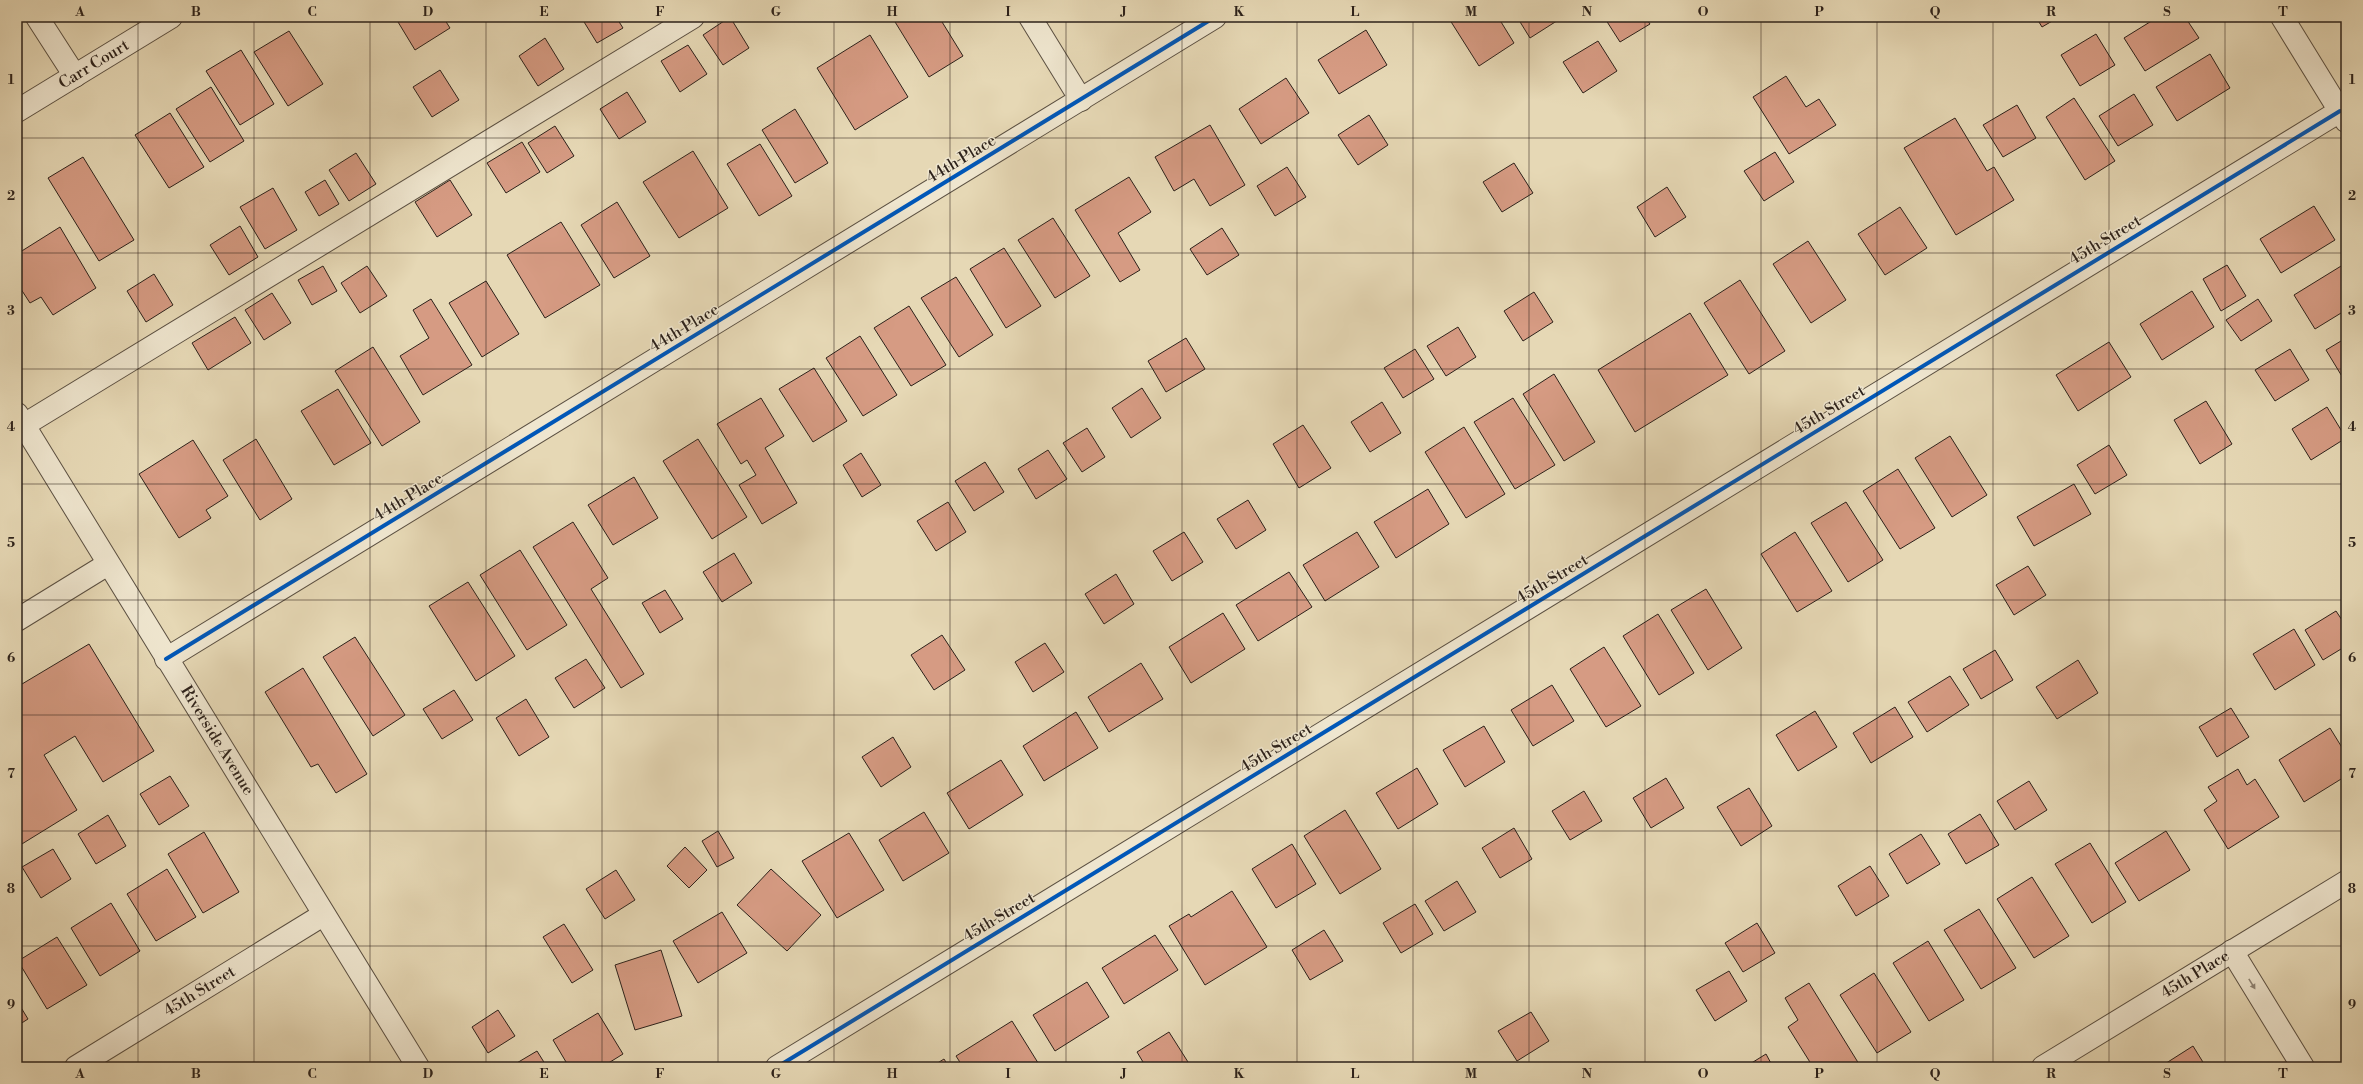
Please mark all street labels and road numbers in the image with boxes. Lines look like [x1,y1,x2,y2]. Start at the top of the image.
street label: Carr Court [55,35,133,93]
street label: 44th Place [922,130,1000,188]
street label: 45th Street [2065,211,2145,269]
street label: 44th Place [645,299,723,357]
street label: 45th Street [1789,381,1869,439]
street label: 44th Place [369,468,447,526]
street label: 45th Street [1512,550,1592,608]
street label: Riverside Avenue [176,682,259,799]
street label: 45th Street [1236,719,1316,777]
street label: 45th Street [959,888,1039,946]
street label: 45th Place [2157,946,2233,1003]
street label: 45th Street [160,961,239,1021]

